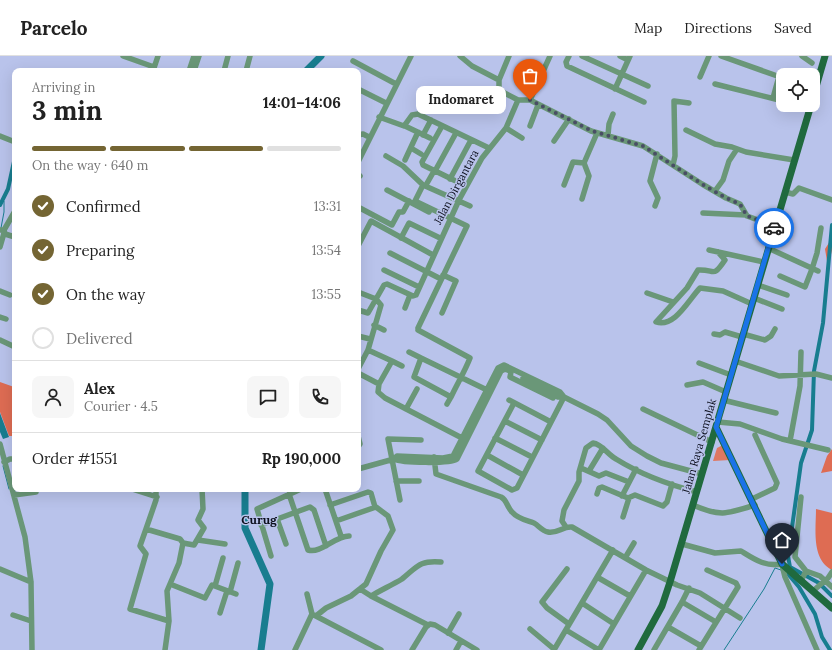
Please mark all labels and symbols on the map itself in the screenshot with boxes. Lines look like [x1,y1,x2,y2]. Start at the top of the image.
pin [513,59,547,100]
callout: Indomaret [416,86,506,114]
street label: Jalan Dirgantara [430,147,482,228]
courier [754,208,794,248]
street label: Jalan Raya Semplak [679,397,719,496]
district label: Curug [241,512,278,527]
pin [765,523,799,564]

